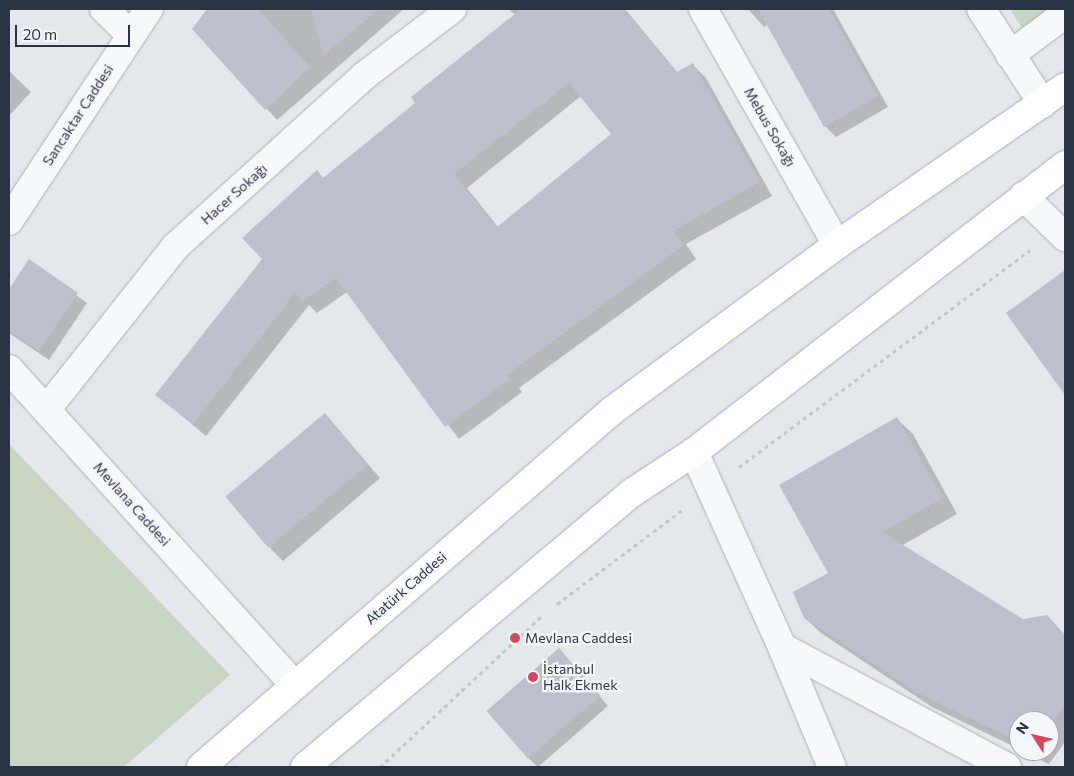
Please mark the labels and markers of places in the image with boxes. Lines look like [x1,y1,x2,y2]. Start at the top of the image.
place label: Mevlana Caddesi [525,630,632,646]
marker: Mevlana Caddesi [509,632,521,644]
place label: İstanbul Halk Ekmek [543,661,618,694]
marker: İstanbul Halk Ekmek [527,671,539,683]

